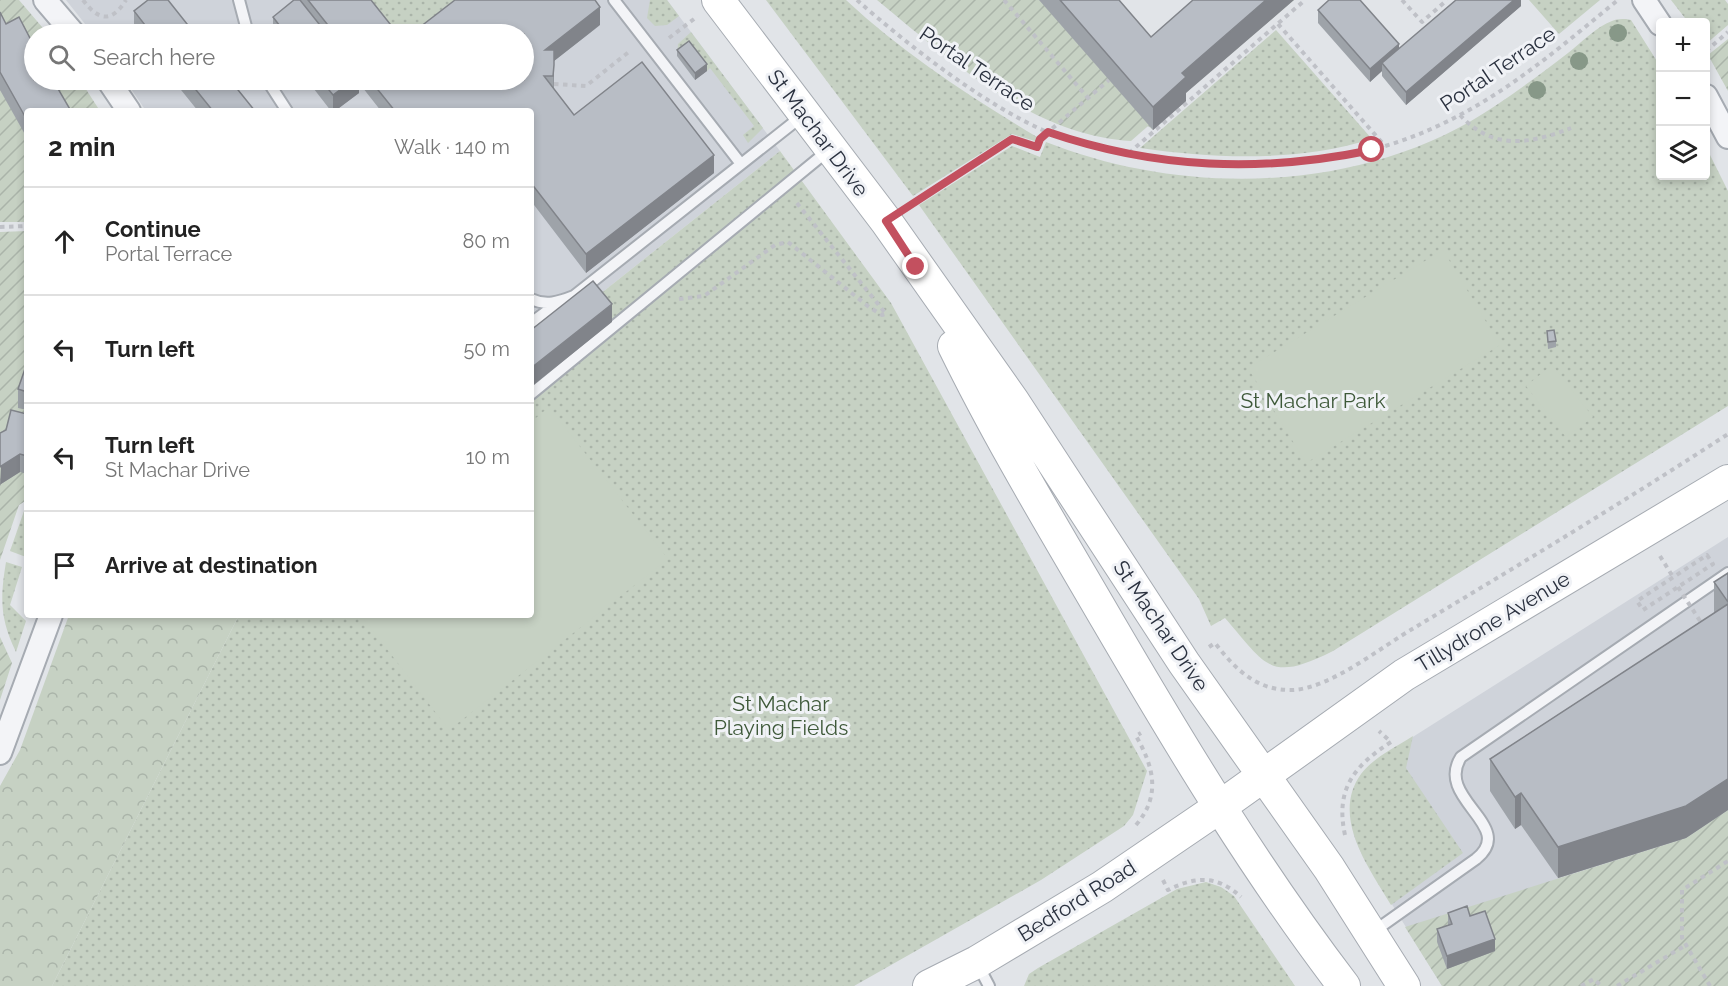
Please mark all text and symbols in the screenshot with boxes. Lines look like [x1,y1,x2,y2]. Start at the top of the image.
map controls [1656,18,1710,180]
button: + [1656,18,1710,72]
street label: Portal Terrace [915,21,1040,116]
street label: Portal Terrace [1435,21,1560,116]
search box [24,24,534,90]
icon: search [45,41,78,74]
text: Search here [93,44,215,70]
street label: St Machar Drive [763,64,874,201]
button: − [1656,72,1710,126]
button: layers [1656,126,1710,180]
text: 2 min [48,132,115,162]
text: Walk · 140 m [394,135,510,159]
route start [1358,136,1384,162]
text: Continue [105,216,201,242]
icon: ahead [48,225,81,258]
text: 80 m [462,229,510,253]
text: Portal Terrace [105,242,232,266]
route end [902,253,928,279]
icon: left [48,333,81,366]
text: Turn left [105,336,195,362]
text: 50 m [463,337,510,361]
park label: St Machar Park [1240,388,1386,413]
text: Turn left [105,432,195,458]
icon: left [48,441,81,474]
text: 10 m [466,445,510,469]
text: St Machar Drive [105,458,250,482]
icon: arrive [48,549,81,582]
text: Arrive at destination [105,552,318,578]
street label: St Machar Drive [1108,556,1214,696]
street label: Tillydrone Avenue [1411,566,1574,677]
park label: St Machar Playing Fields [714,691,848,740]
street label: Bedford Road [1013,854,1140,947]

